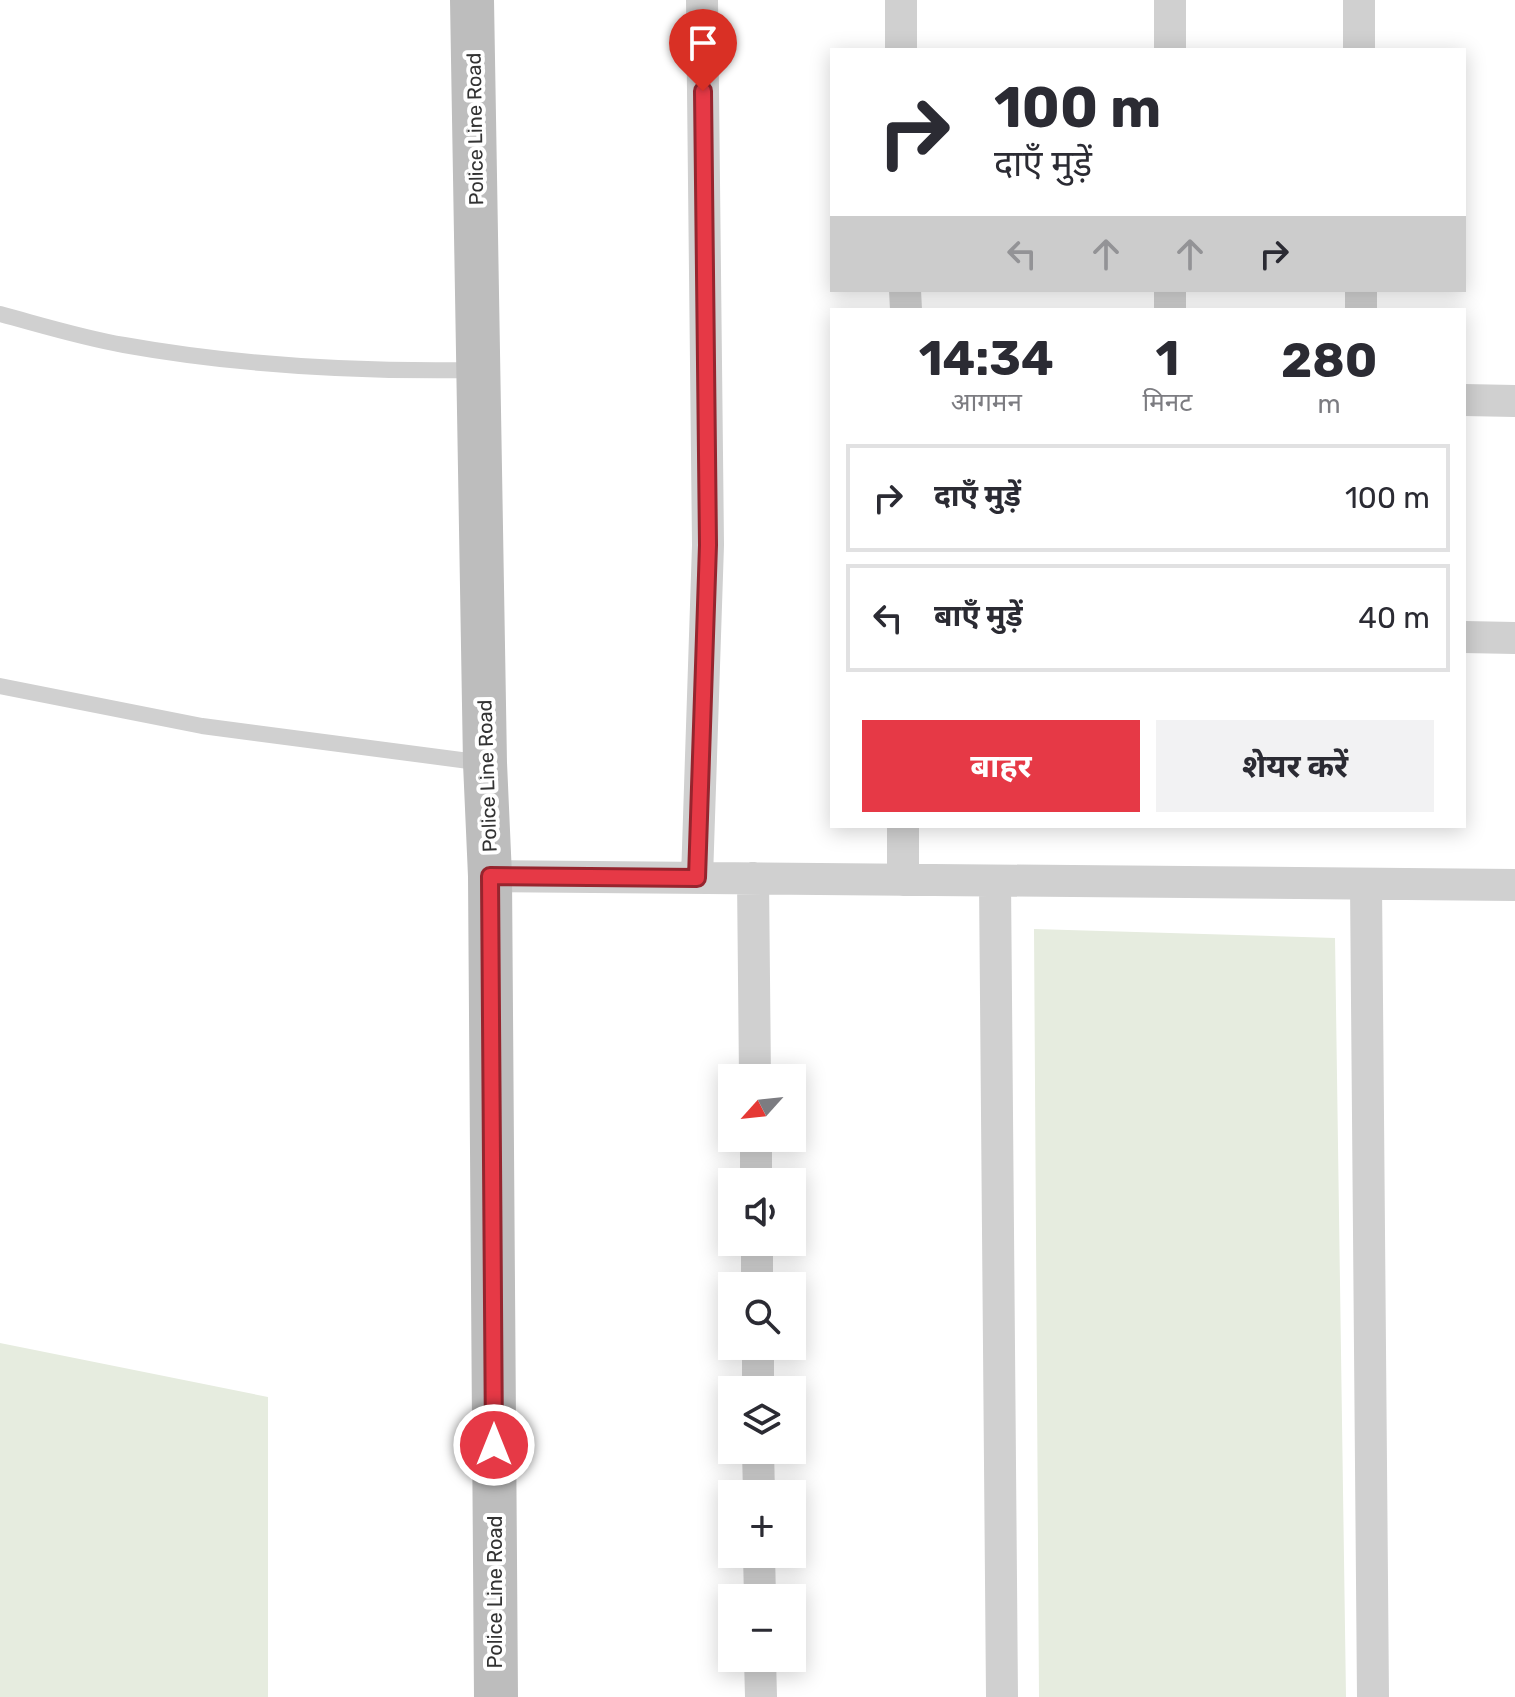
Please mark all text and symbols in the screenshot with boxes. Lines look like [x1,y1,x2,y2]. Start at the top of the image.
pin [669,9,737,91]
icon: arrive [681,21,725,65]
street label: Police Line Road [462,52,488,206]
text: 100 m [994,75,1161,141]
icon: right [862,80,966,184]
text: दाएँ मुड़ें [994,142,1092,185]
icon: left [1000,232,1044,276]
icon: ahead [1084,232,1128,276]
icon: ahead [1168,232,1212,276]
icon: right [1252,232,1296,276]
text: 14:34 [919,330,1054,387]
text: 1 [1155,330,1179,387]
text: 280 [1281,332,1377,389]
text: आगमन [951,387,1022,418]
text: मिनट [1142,387,1192,418]
text: m [1318,389,1341,420]
icon: right [866,476,910,520]
text: दाएँ मुड़ें [934,478,1021,514]
text: 100 m [1345,480,1430,516]
icon: left [866,596,910,640]
text: बाएँ मुड़ें [934,598,1023,634]
text: 40 m [1358,600,1430,636]
street label: Police Line Road [472,699,502,853]
button: बाहर [862,720,1140,812]
button: शेयर करें [1156,720,1434,812]
north arrow [718,1064,806,1152]
map controls [718,1064,806,1672]
button: sound [718,1168,806,1256]
button: search [718,1272,806,1360]
button: layers [718,1376,806,1464]
position arrow [452,1403,536,1487]
button: + [718,1480,806,1568]
street label: Police Line Road [483,1516,507,1668]
button: − [718,1584,806,1672]

